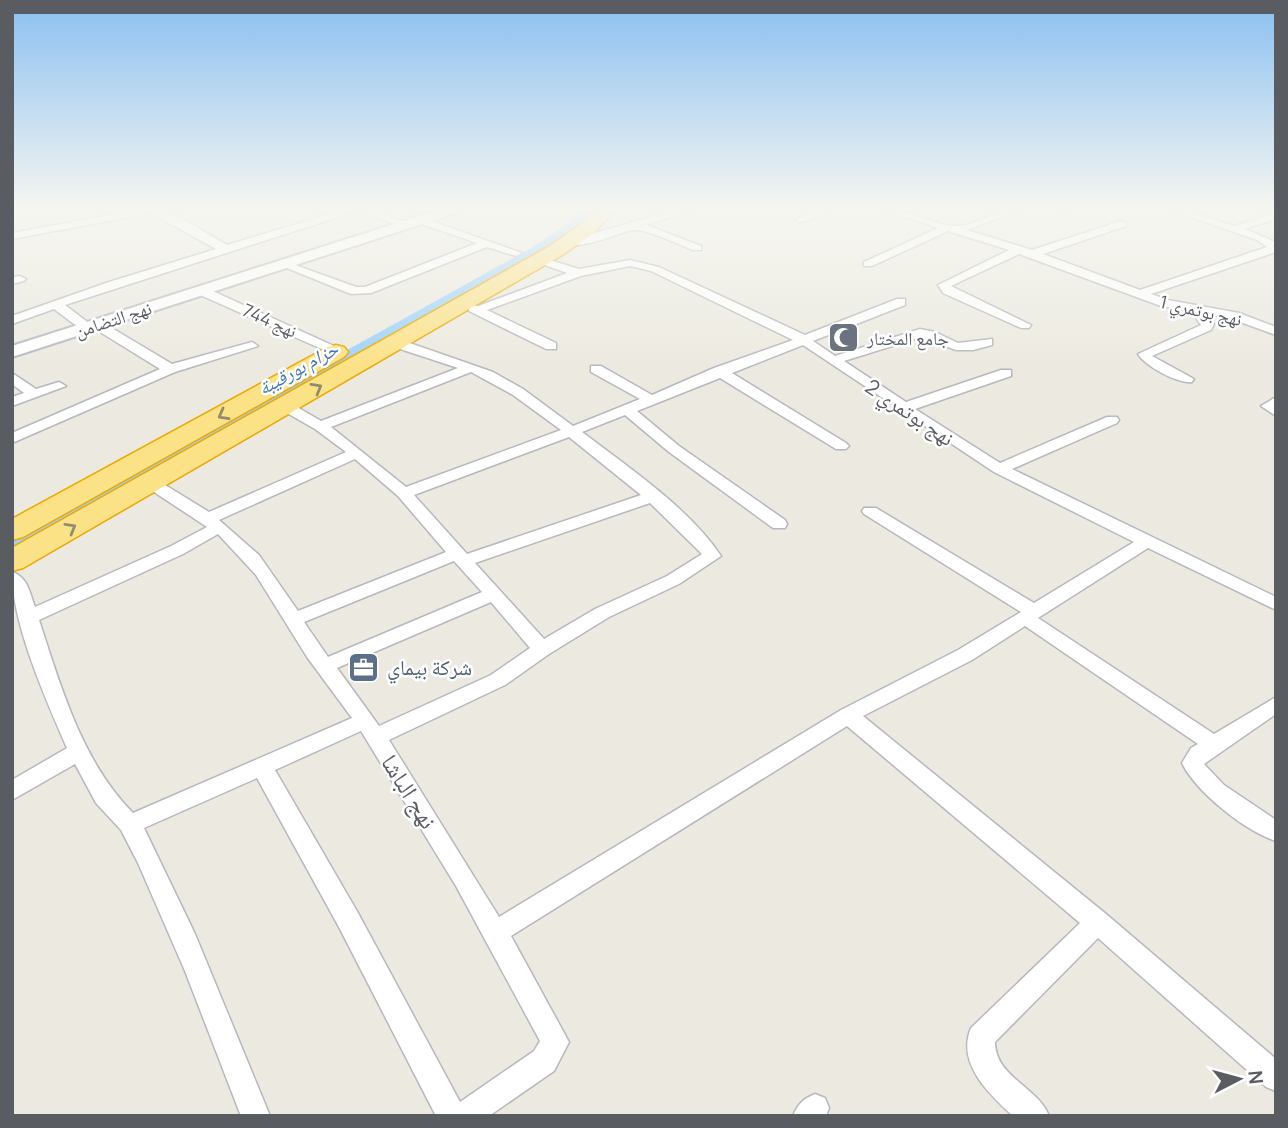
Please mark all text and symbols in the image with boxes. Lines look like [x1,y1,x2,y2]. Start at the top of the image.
street label: نهج بوتمري 1 [1157,289,1244,335]
street label: نهج التضامن [72,295,155,344]
street label: نهج 744 [239,297,301,344]
mosque icon: جامع المختار [827,321,861,355]
place label: جامع المختار [866,326,949,351]
water label: حزام بورقيبة [253,335,343,401]
street label: نهج بوتمري 2 [858,372,960,455]
one-way arrow [310,383,323,396]
one-way arrow [217,407,230,420]
one-way arrow [64,523,77,536]
office icon: شركة بيماي [347,650,381,684]
place label: شركة بيماي [387,653,472,684]
street label: نهج الباشا [374,747,446,835]
north arrow [1204,1044,1274,1114]
text: N [1242,1069,1270,1085]

